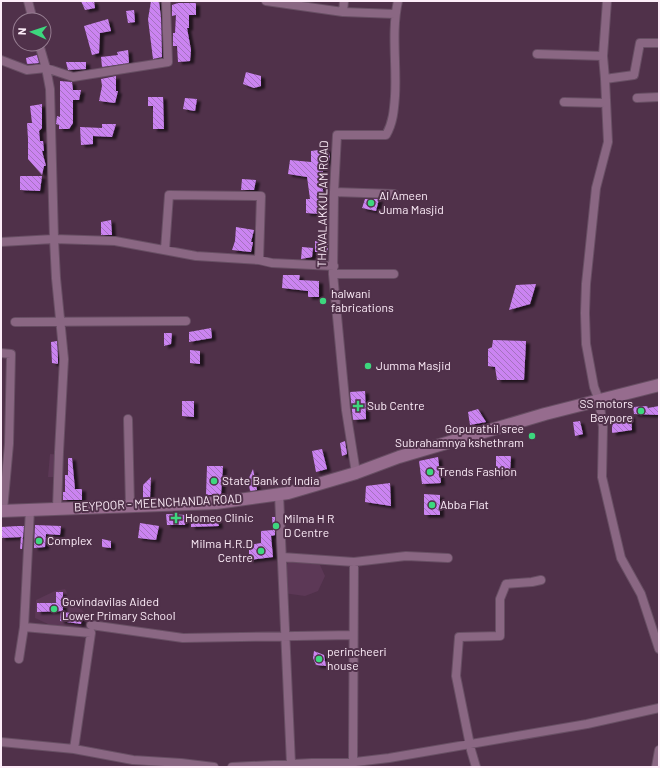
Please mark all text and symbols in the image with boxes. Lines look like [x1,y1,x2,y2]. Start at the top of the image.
north arrow [12,12,52,52]
text: N [15,27,28,35]
street label: THAVALAKKULAM ROAD [314,140,330,268]
place label: Al Ameen Juma Masjid [379,188,444,216]
marker: Al Ameen Juma Masjid [366,198,376,208]
place label: halwani fabrications [331,286,394,314]
marker: halwani fabrications [318,296,328,306]
place label: Jumma Masjid [376,358,451,372]
marker: Jumma Masjid [363,361,373,371]
place label: SS motors Beypore [579,396,633,424]
place label: Sub Centre [367,398,425,412]
marker: Sub Centre [352,400,364,412]
marker: SS motors Beypore [636,406,646,416]
place label: Gopurathil sree Subrahamnya kshethram [395,421,524,449]
marker: Gopurathil sree Subrahamnya kshethram [527,431,537,441]
place label: Trends Fashion [438,464,517,478]
marker: Trends Fashion [425,467,435,477]
place label: State Bank of India [222,473,319,487]
marker: State Bank of India [209,476,219,486]
street label: BEYPOOR - MEENCHANDA ROAD [74,491,242,513]
place label: Abba Flat [440,497,489,511]
marker: Abba Flat [427,500,437,510]
place label: Homeo Clinic [185,510,253,524]
place label: Milma H R D Centre [284,511,334,539]
marker: Homeo Clinic [170,512,182,524]
marker: Milma H R D Centre [271,521,281,531]
place label: Complex [47,533,92,547]
marker: Complex [34,536,44,546]
place label: Milma H.R.D Centre [191,536,253,564]
marker: Milma H.R.D Centre [256,546,266,556]
place label: Govindavilas Aided Lower Primary School [62,594,175,622]
marker: Govindavilas Aided Lower Primary School [49,604,59,614]
place label: perincheeri house [327,644,387,672]
marker: perincheeri house [314,654,324,664]

